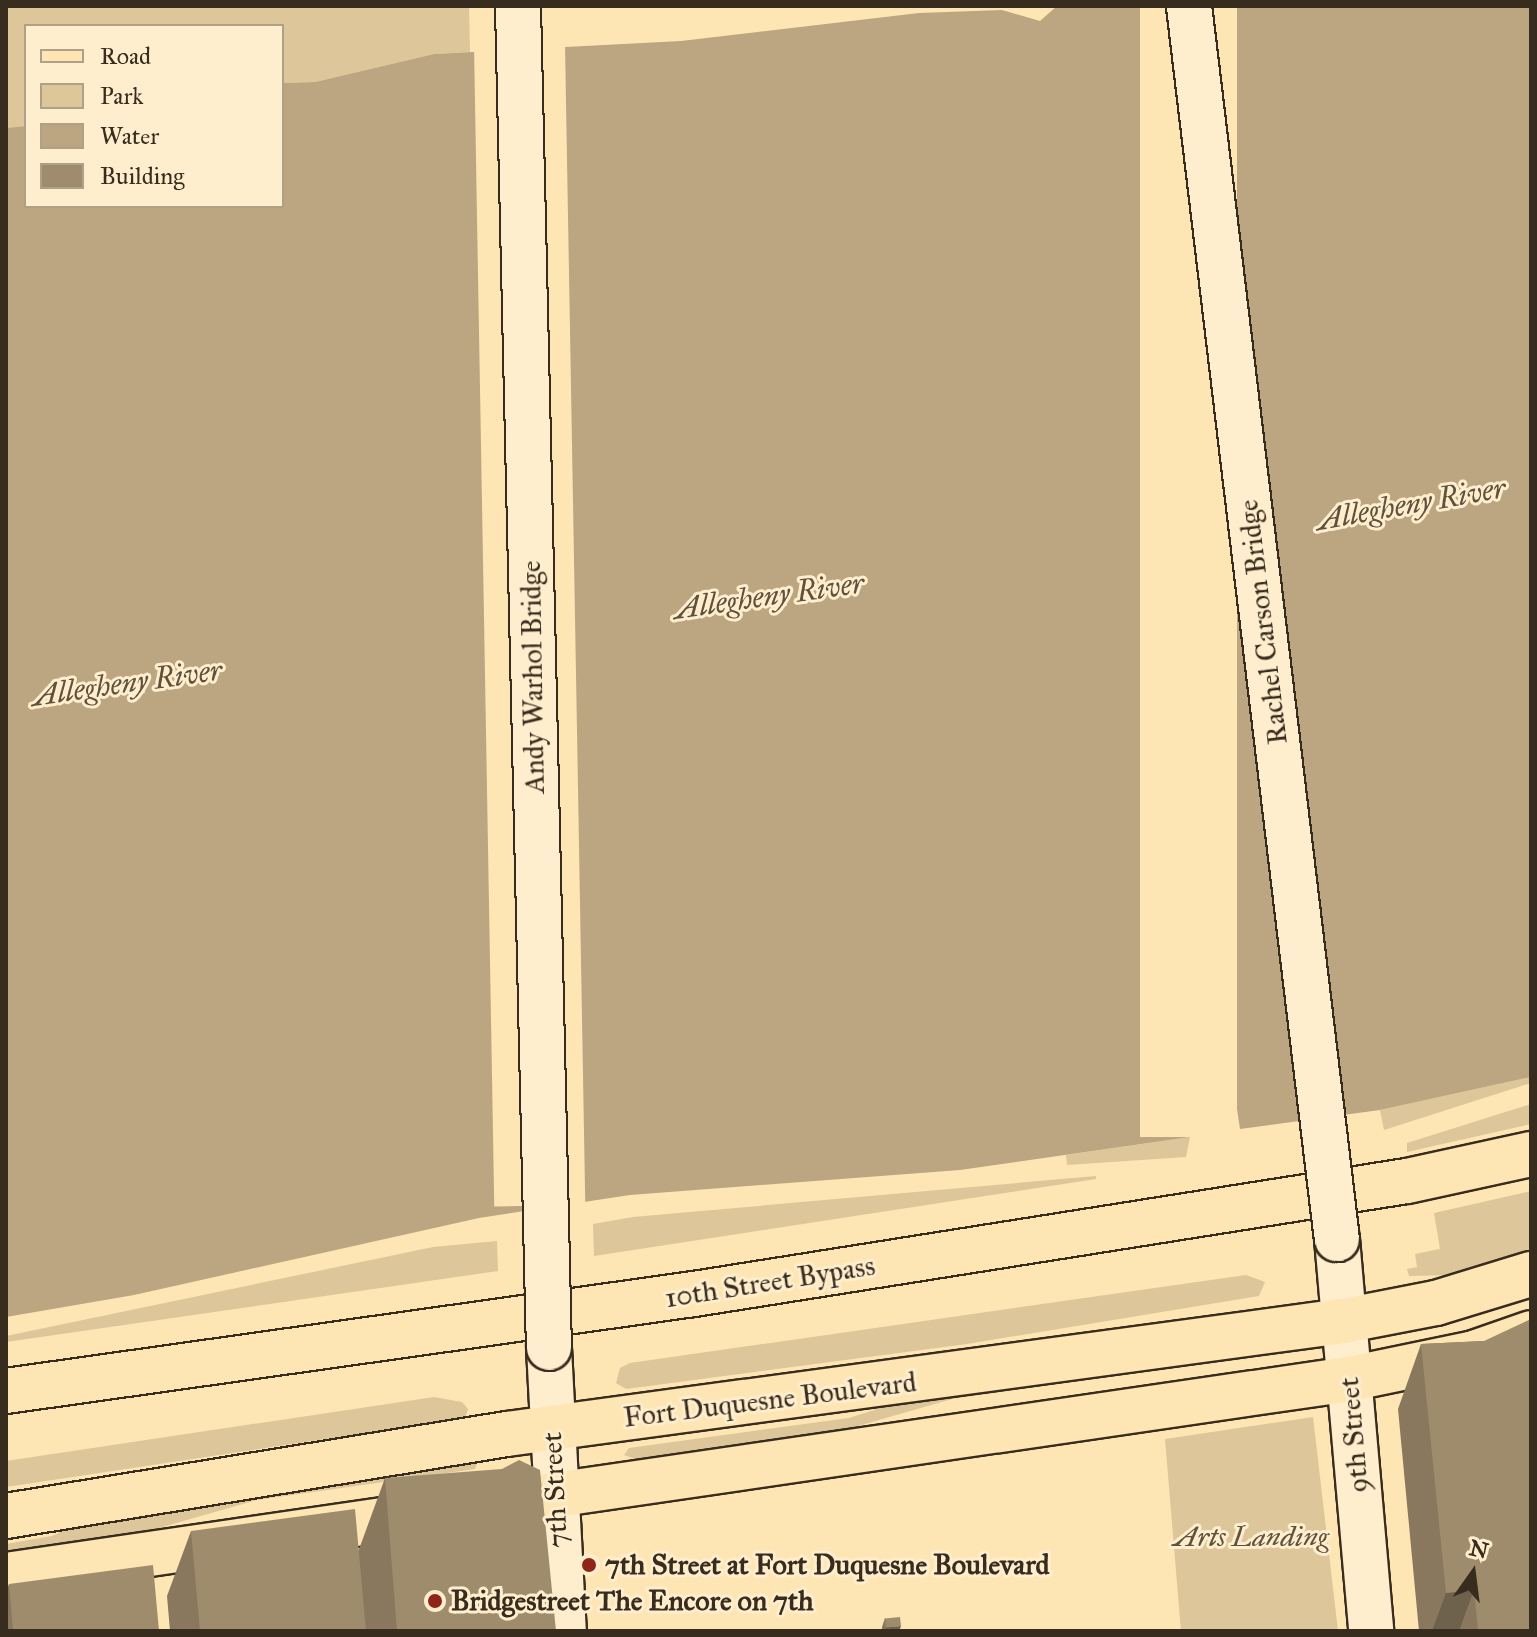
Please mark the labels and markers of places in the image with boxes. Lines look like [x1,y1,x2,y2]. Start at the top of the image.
place label: 7th Street at Fort Duquesne Boulevard [605,1548,1050,1582]
marker: 7th Street at Fort Duquesne Boulevard [580,1556,598,1574]
place label: Bridgestreet The Encore on 7th [451,1584,813,1618]
marker: Bridgestreet The Encore on 7th [426,1592,444,1610]

